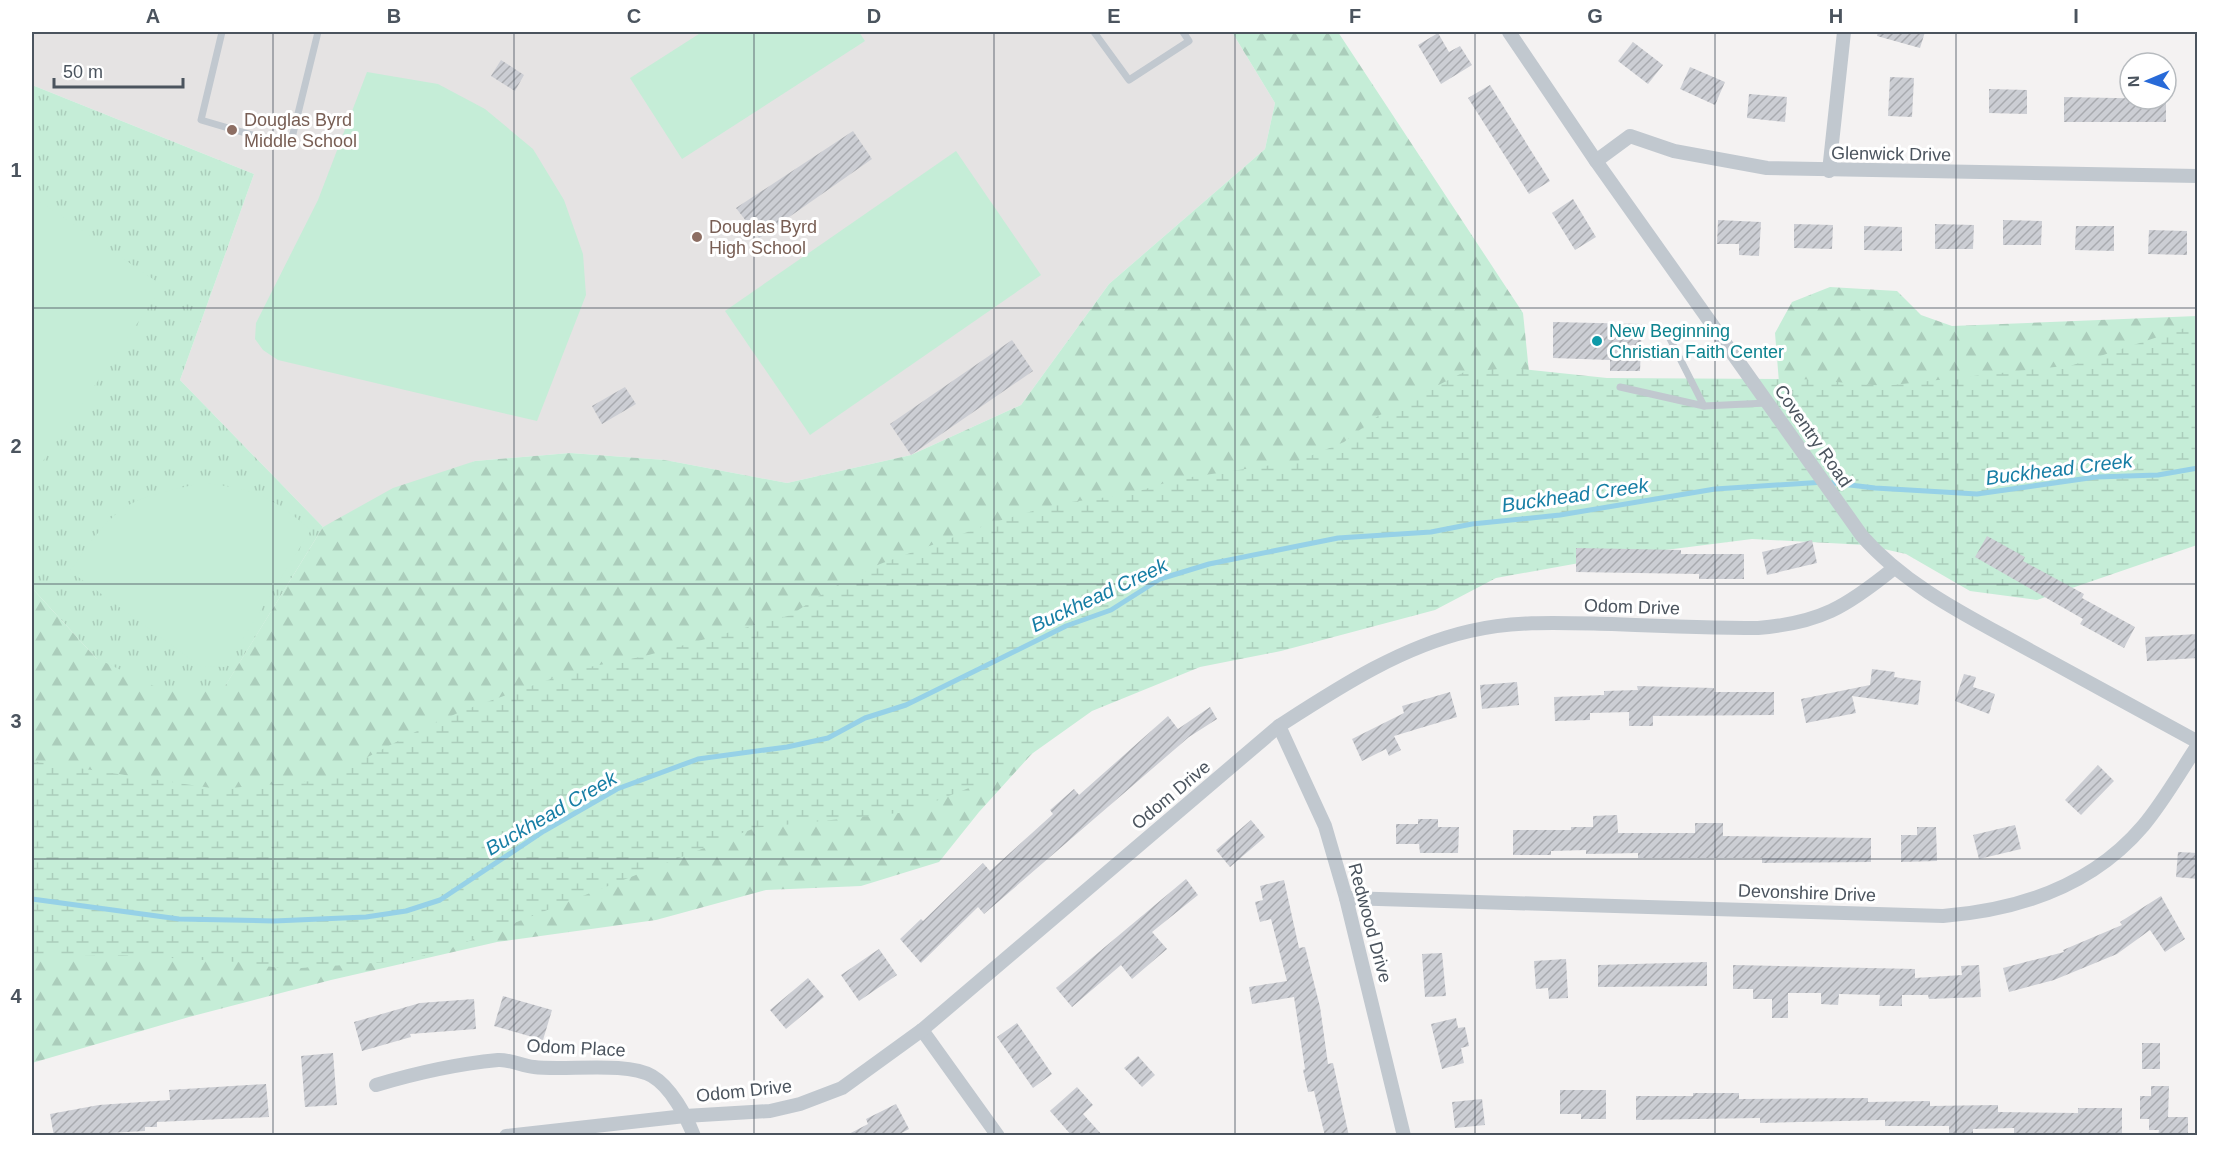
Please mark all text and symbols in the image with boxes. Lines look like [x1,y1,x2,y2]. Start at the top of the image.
text: A [146,5,160,27]
text: B [387,5,401,27]
text: C [627,5,641,27]
text: D [867,5,881,27]
text: E [1107,5,1121,27]
text: F [1349,5,1361,27]
text: G [1587,5,1603,27]
text: H [1829,5,1843,27]
text: I [2073,5,2079,27]
scale bar [54,51,183,89]
north arrow [2118,51,2178,111]
text: 50 m [63,62,103,82]
text: N [2125,75,2142,88]
place label: Douglas Byrd Middle School [244,110,357,151]
marker: Douglas Byrd Middle School [225,123,239,137]
street label: Glenwick Drive [1831,143,1951,165]
text: 1 [10,159,22,181]
place label: Douglas Byrd High School [709,217,817,258]
marker: Douglas Byrd High School [690,230,704,244]
place label: New Beginning Christian Faith Center [1609,321,1784,362]
marker: New Beginning Christian Faith Center [1590,334,1604,348]
street label: Coventry Road [1770,381,1856,491]
text: 2 [10,435,22,457]
water label: Buckhead Creek [1984,449,2135,489]
water label: Buckhead Creek [1500,474,1651,516]
water label: Buckhead Creek [1027,553,1172,636]
street label: Odom Drive [1584,595,1680,619]
text: 3 [10,710,22,732]
street label: Odom Drive [1128,756,1214,834]
water label: Buckhead Creek [481,766,621,859]
street label: Redwood Drive [1344,861,1396,985]
street label: Devonshire Drive [1738,881,1876,905]
text: 4 [10,985,22,1007]
street label: Odom Place [526,1035,626,1061]
street label: Odom Drive [695,1076,793,1106]

